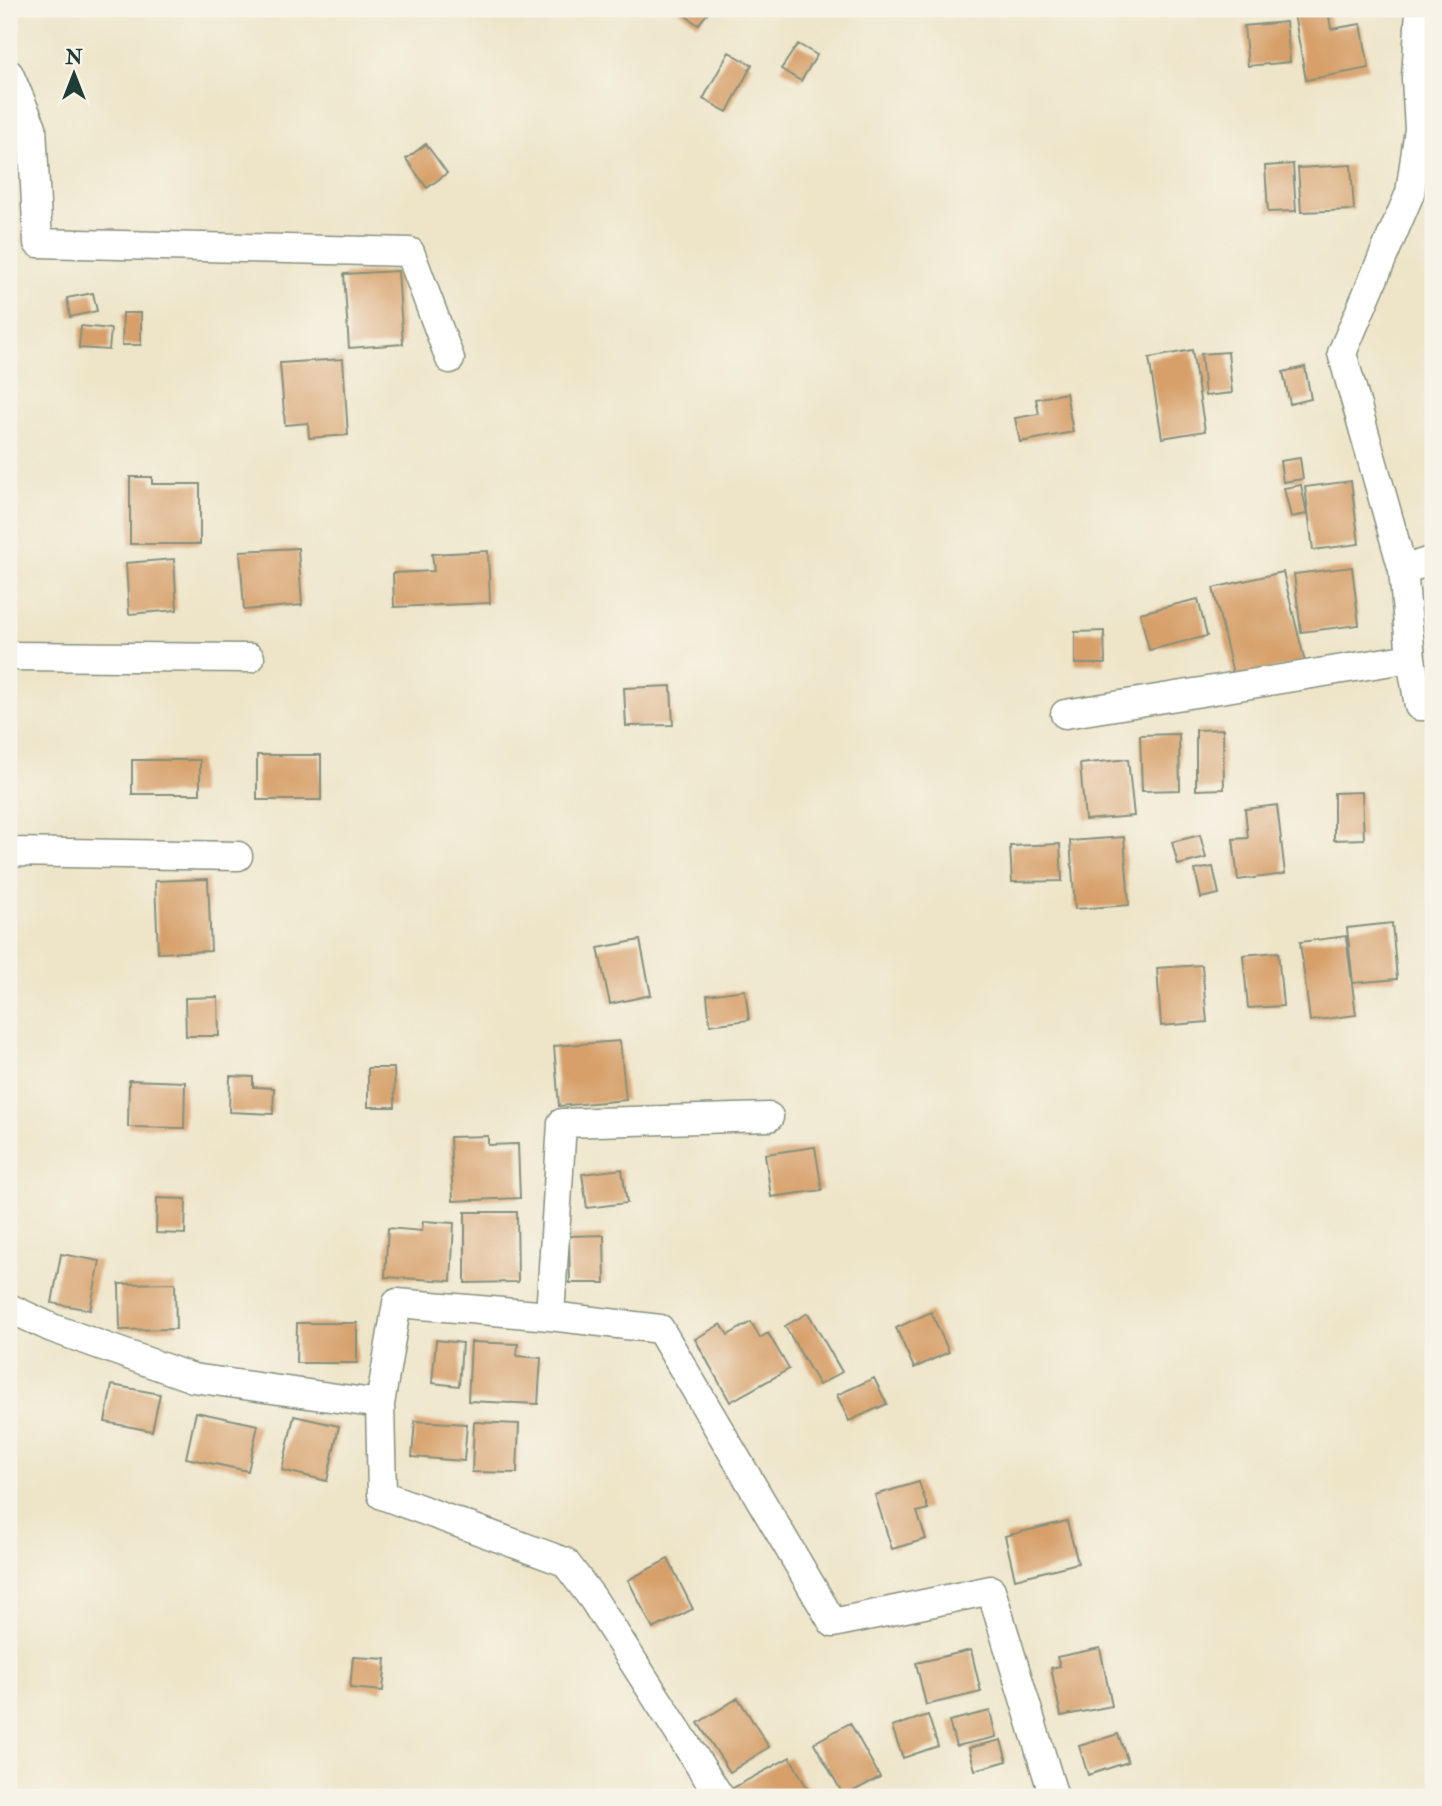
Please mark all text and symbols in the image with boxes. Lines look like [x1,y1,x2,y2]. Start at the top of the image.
north arrow [38,38,108,108]
text: N [64,46,83,70]

